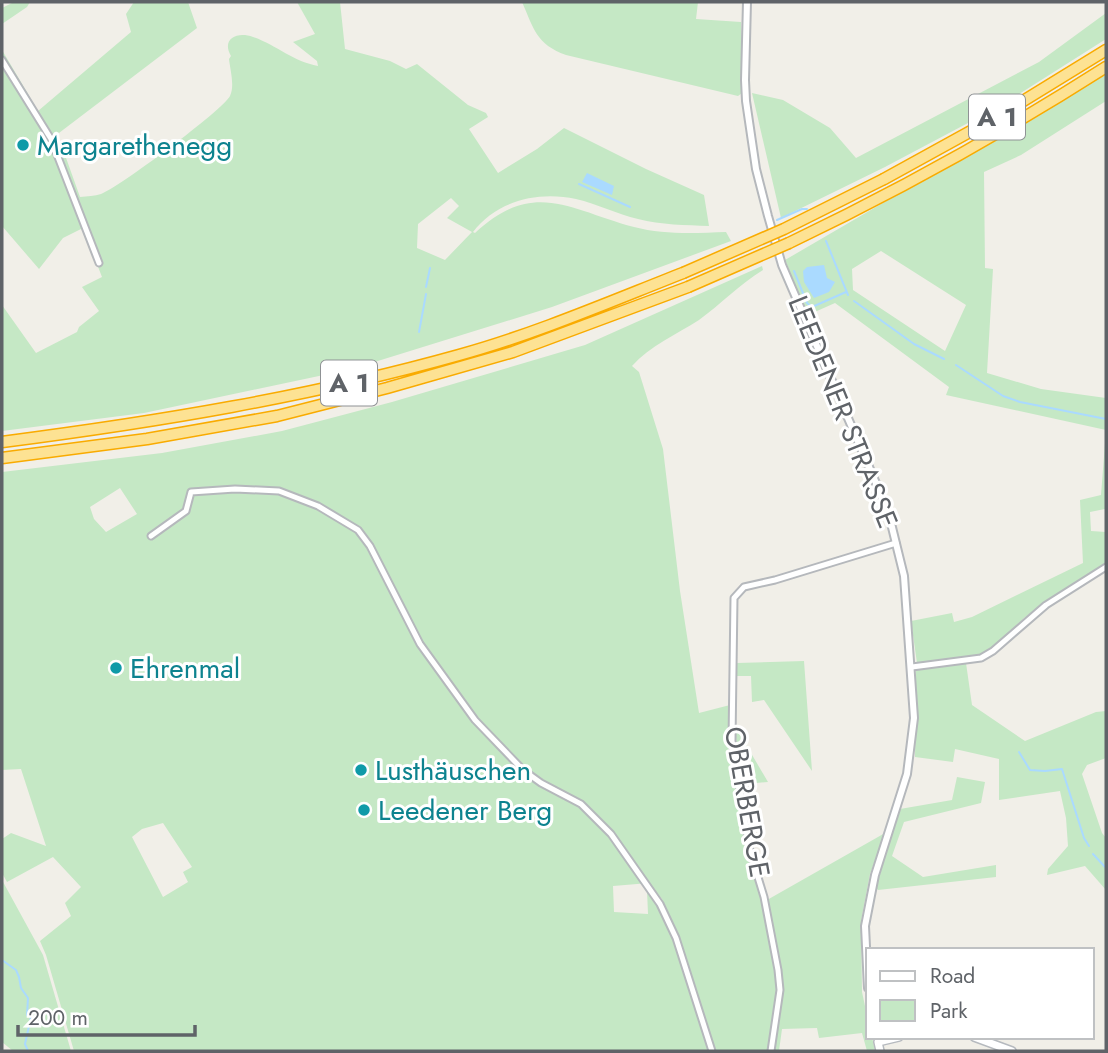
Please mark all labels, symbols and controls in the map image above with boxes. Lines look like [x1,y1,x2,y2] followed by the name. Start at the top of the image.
[969,94,1025,140] road number: A 1
[37,125,232,166] place label: Margarethenegg
[15,137,31,153] marker: Margarethenegg
[778,290,908,534] street label: LEEDENER STRASSE
[321,360,377,406] road number: A 1
[130,648,240,689] place label: Ehrenmal
[108,660,124,676] marker: Ehrenmal
[714,723,780,881] street label: OBERBERGE
[375,750,531,791] place label: Lusthäuschen
[353,762,369,778] marker: Lusthäuschen
[378,790,552,831] place label: Leedener Berg
[356,802,372,818] marker: Leedener Berg
[866,948,1094,1039] legend
[930,961,975,991] text: Road
[18,993,194,1038] scale bar
[930,996,968,1026] text: Park
[28,1003,88,1033] text: 200 m

